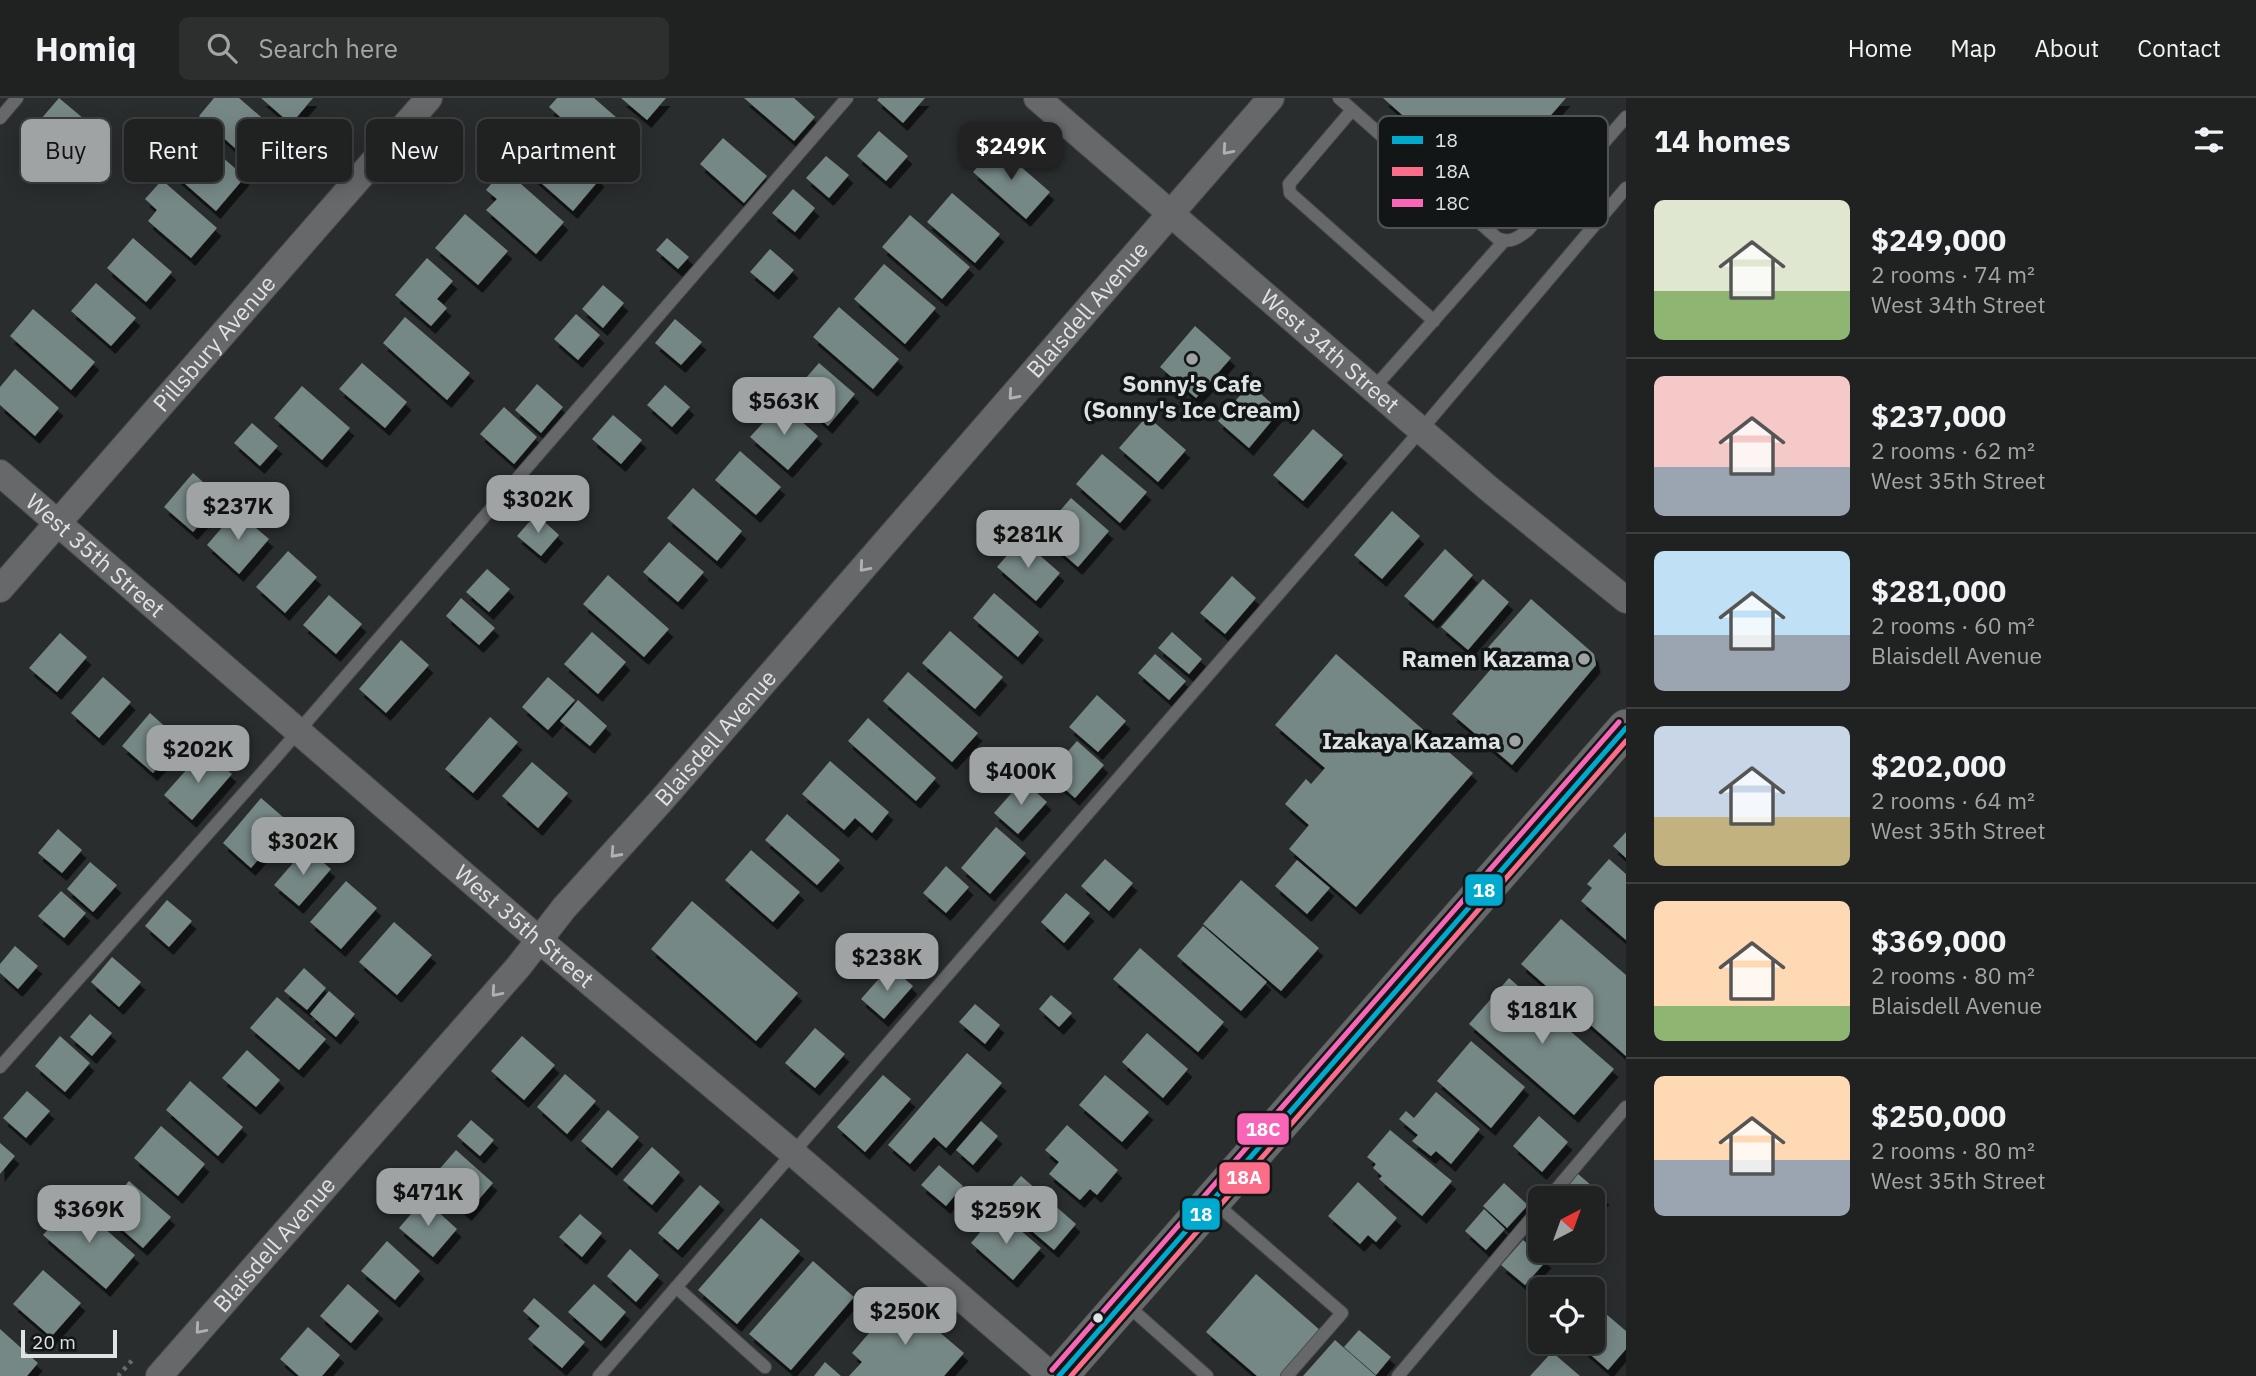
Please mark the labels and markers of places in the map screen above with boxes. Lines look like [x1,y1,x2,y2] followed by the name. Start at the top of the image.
[962,122,1060,182] pin: $249K
[1184,351,1200,367] marker: Sonny's Cafe (Sonny's Ice Cream)
[1084,368,1300,424] place label: Sonny's Cafe (Sonny's Ice Cream)
[735,378,833,437] pin: $563K
[489,476,587,535] pin: $302K
[189,482,287,542] pin: $237K
[979,510,1077,570] pin: $281K
[1402,643,1570,673] place label: Ramen Kazama
[1576,651,1592,667] marker: Ramen Kazama
[1322,725,1501,755] place label: Izakaya Kazama
[149,726,247,785] pin: $202K
[1507,733,1523,749] marker: Izakaya Kazama
[972,748,1070,807] pin: $400K
[254,818,352,877] pin: $302K
[838,934,936,993] pin: $238K
[1493,986,1591,1046] pin: $181K
[379,1168,477,1228] pin: $471K
[40,1186,138,1245] pin: $369K
[957,1186,1055,1246] pin: $259K
[856,1288,954,1347] pin: $250K
[1091,1311,1105,1325] unlabelled marker

